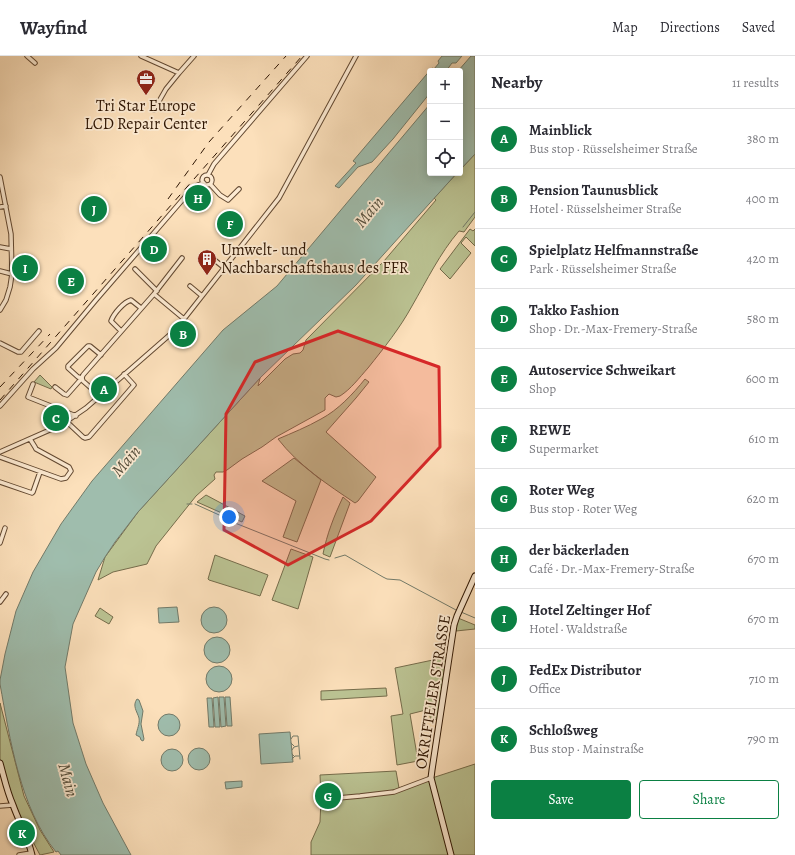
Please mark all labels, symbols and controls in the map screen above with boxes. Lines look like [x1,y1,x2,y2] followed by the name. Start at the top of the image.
[20,15,87,41] text: Wayfind
[612,18,638,37] text: Map
[660,18,720,37] text: Directions
[742,18,775,37] text: Saved
[135,68,157,96] office icon: Tri Star Europe LCD Repair Center
[427,68,463,176] map controls
[427,68,463,104] button: +
[491,71,542,94] text: Nearby
[732,74,779,91] text: 11 results
[85,95,207,135] place label: Tri Star Europe LCD Repair Center
[427,104,463,140] button: −
[529,120,592,140] text: Mainblick
[500,130,508,147] text: A
[747,130,779,147] text: 380 m
[427,140,463,176] button: locate
[529,140,698,157] text: Bus stop · Rüsselsheimer Straße
[529,180,658,200] text: Pension Taunusblick
[185,183,211,213] pin: H
[500,190,508,207] text: B
[746,190,779,207] text: 400 m
[349,191,389,233] water label: Main
[81,194,107,224] pin: J
[529,200,682,217] text: Hotel · Rüsselsheimer Straße
[217,209,243,239] pin: F
[141,234,167,264] pin: D
[221,239,409,279] place label: Umwelt- und Nachbarschaftshaus des FFR
[529,240,698,260] text: Spielplatz Helfmannstraße
[196,248,218,276] building icon: Umwelt- und Nachbarschaftshaus des FFR
[500,250,508,267] text: C
[747,250,779,267] text: 420 m
[12,253,38,283] pin: I
[529,260,677,277] text: Park · Rüsselsheimer Straße
[58,266,84,296] pin: E
[529,300,619,320] text: Takko Fashion
[499,310,509,327] text: D
[747,310,779,327] text: 580 m
[170,319,196,349] pin: B
[529,320,697,337] text: Shop · Dr.-Max-Fremery-Straße
[529,360,676,380] text: Autoservice Schweikart
[500,370,508,387] text: E
[746,370,779,387] text: 600 m
[91,374,117,404] pin: A
[529,380,556,397] text: Shop
[43,403,69,433] pin: C
[529,420,571,440] text: REWE
[501,430,507,447] text: F
[748,430,779,447] text: 610 m
[529,440,599,457] text: Supermarket
[106,441,146,481] water label: Main
[529,480,594,500] text: Roter Weg
[500,490,508,507] text: G
[746,490,779,507] text: 620 m
[529,500,637,517] text: Bus stop · Roter Weg
[219,507,239,527] your location
[529,540,629,560] text: der bäckerladen
[499,550,509,567] text: H
[747,550,779,567] text: 670 m
[529,560,695,577] text: Café · Dr.-Max-Fremery-Straße
[529,600,650,620] text: Hotel Zeltinger Hof
[502,610,506,627] text: I
[747,610,779,627] text: 670 m
[410,613,456,771] street label: OKRIFTELER STRASSE
[529,620,627,637] text: Hotel · Waldstraße
[529,660,641,680] text: FedEx Distributor
[502,670,506,687] text: J
[749,670,779,687] text: 710 m
[529,680,561,697] text: Office
[529,720,598,740] text: Schloßweg
[500,730,508,747] text: K
[747,730,779,747] text: 790 m
[529,740,644,757] text: Bus stop · Mainstraße
[52,760,84,800] water label: Main
[491,780,631,819] button: Save
[639,780,779,819] button: Share
[315,781,341,811] pin: G
[9,818,35,848] pin: K

